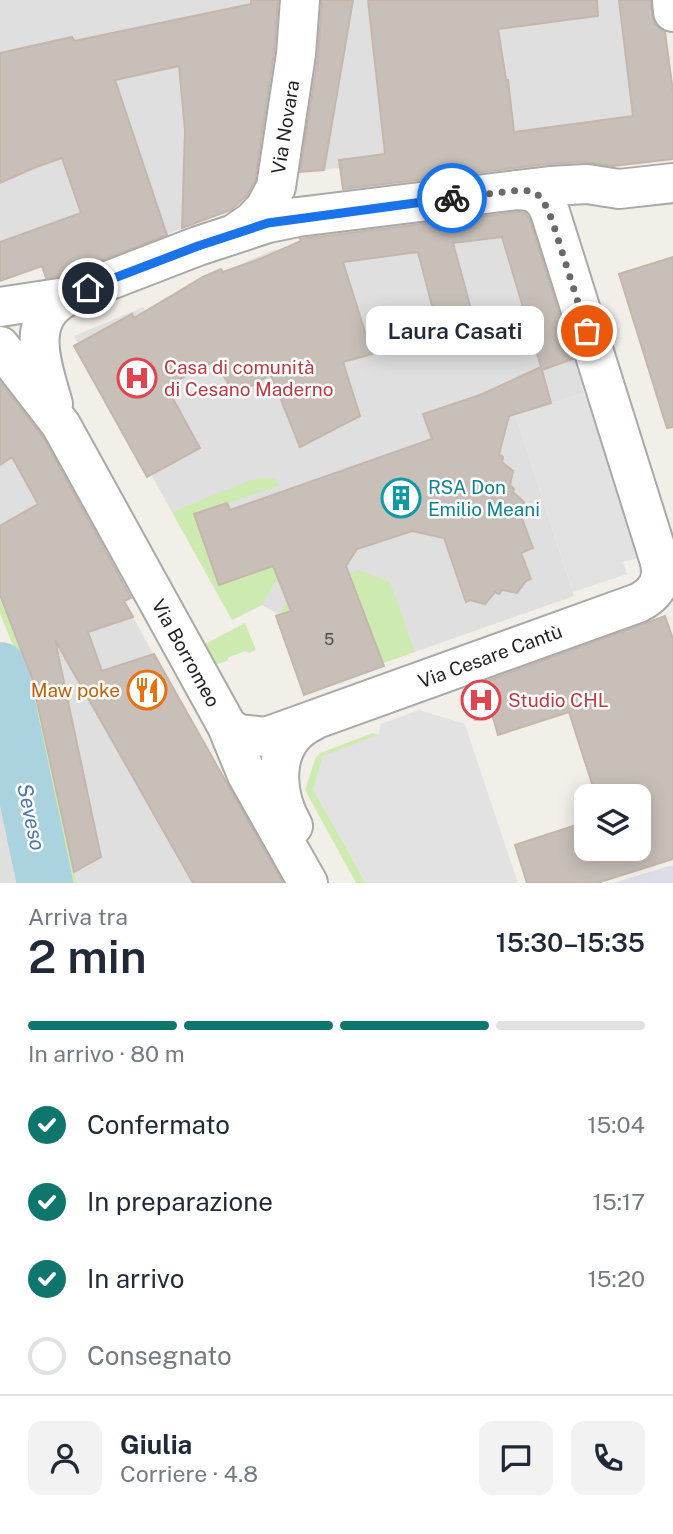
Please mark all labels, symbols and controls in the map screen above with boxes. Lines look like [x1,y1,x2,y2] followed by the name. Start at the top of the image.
[267,78,303,176] street label: Via Novara
[417,163,487,233] courier
[433,179,471,217] icon: bike
[58,258,118,318] pin
[69,269,107,307] icon: home
[557,301,617,361] pin
[366,306,545,356] callout: Laura Casati
[568,312,606,350] icon: bag
[387,317,523,344] text: Laura Casati
[164,356,333,400] place label: Casa di comunità di Cesano Maderno
[116,357,158,399] hospital icon: Casa di comunità di Cesano Maderno
[428,476,540,520] place label: RSA Don Emilio Meani
[380,477,422,519] building icon: RSA Don Emilio Meani
[147,595,225,711] street label: Via Borromeo
[415,620,565,692] street label: Via Cesare Cantù
[324,630,334,649] house number: 5
[126,669,168,711] restaurant icon: Maw poke
[31,679,120,701] place label: Maw poke
[460,679,502,721] hospital icon: Studio CHL
[508,689,609,711] place label: Studio CHL
[12,781,51,853] water label: Seveso
[574,784,651,861] map controls
[574,784,651,861] button: layers
[28,903,128,930] text: Arriva tra
[496,927,645,958] text: 15:30–15:35
[28,929,147,983] text: 2 min
[28,1040,185,1067] text: In arrivo · 80 m
[28,1106,66,1144] icon: check
[87,1109,230,1140] text: Confermato
[587,1111,645,1138] text: 15:04
[28,1183,66,1221] icon: check
[87,1186,273,1217] text: In preparazione
[593,1188,645,1215] text: 15:17
[28,1260,66,1298] icon: check
[87,1263,184,1294] text: In arrivo
[587,1265,645,1292] text: 15:20
[87,1340,232,1371] text: Consegnato
[28,1421,102,1495] button: person
[479,1421,553,1495] button: chat
[571,1421,645,1495] button: phone
[120,1429,192,1460] text: Giulia
[120,1460,258,1487] text: Corriere · 4.8

